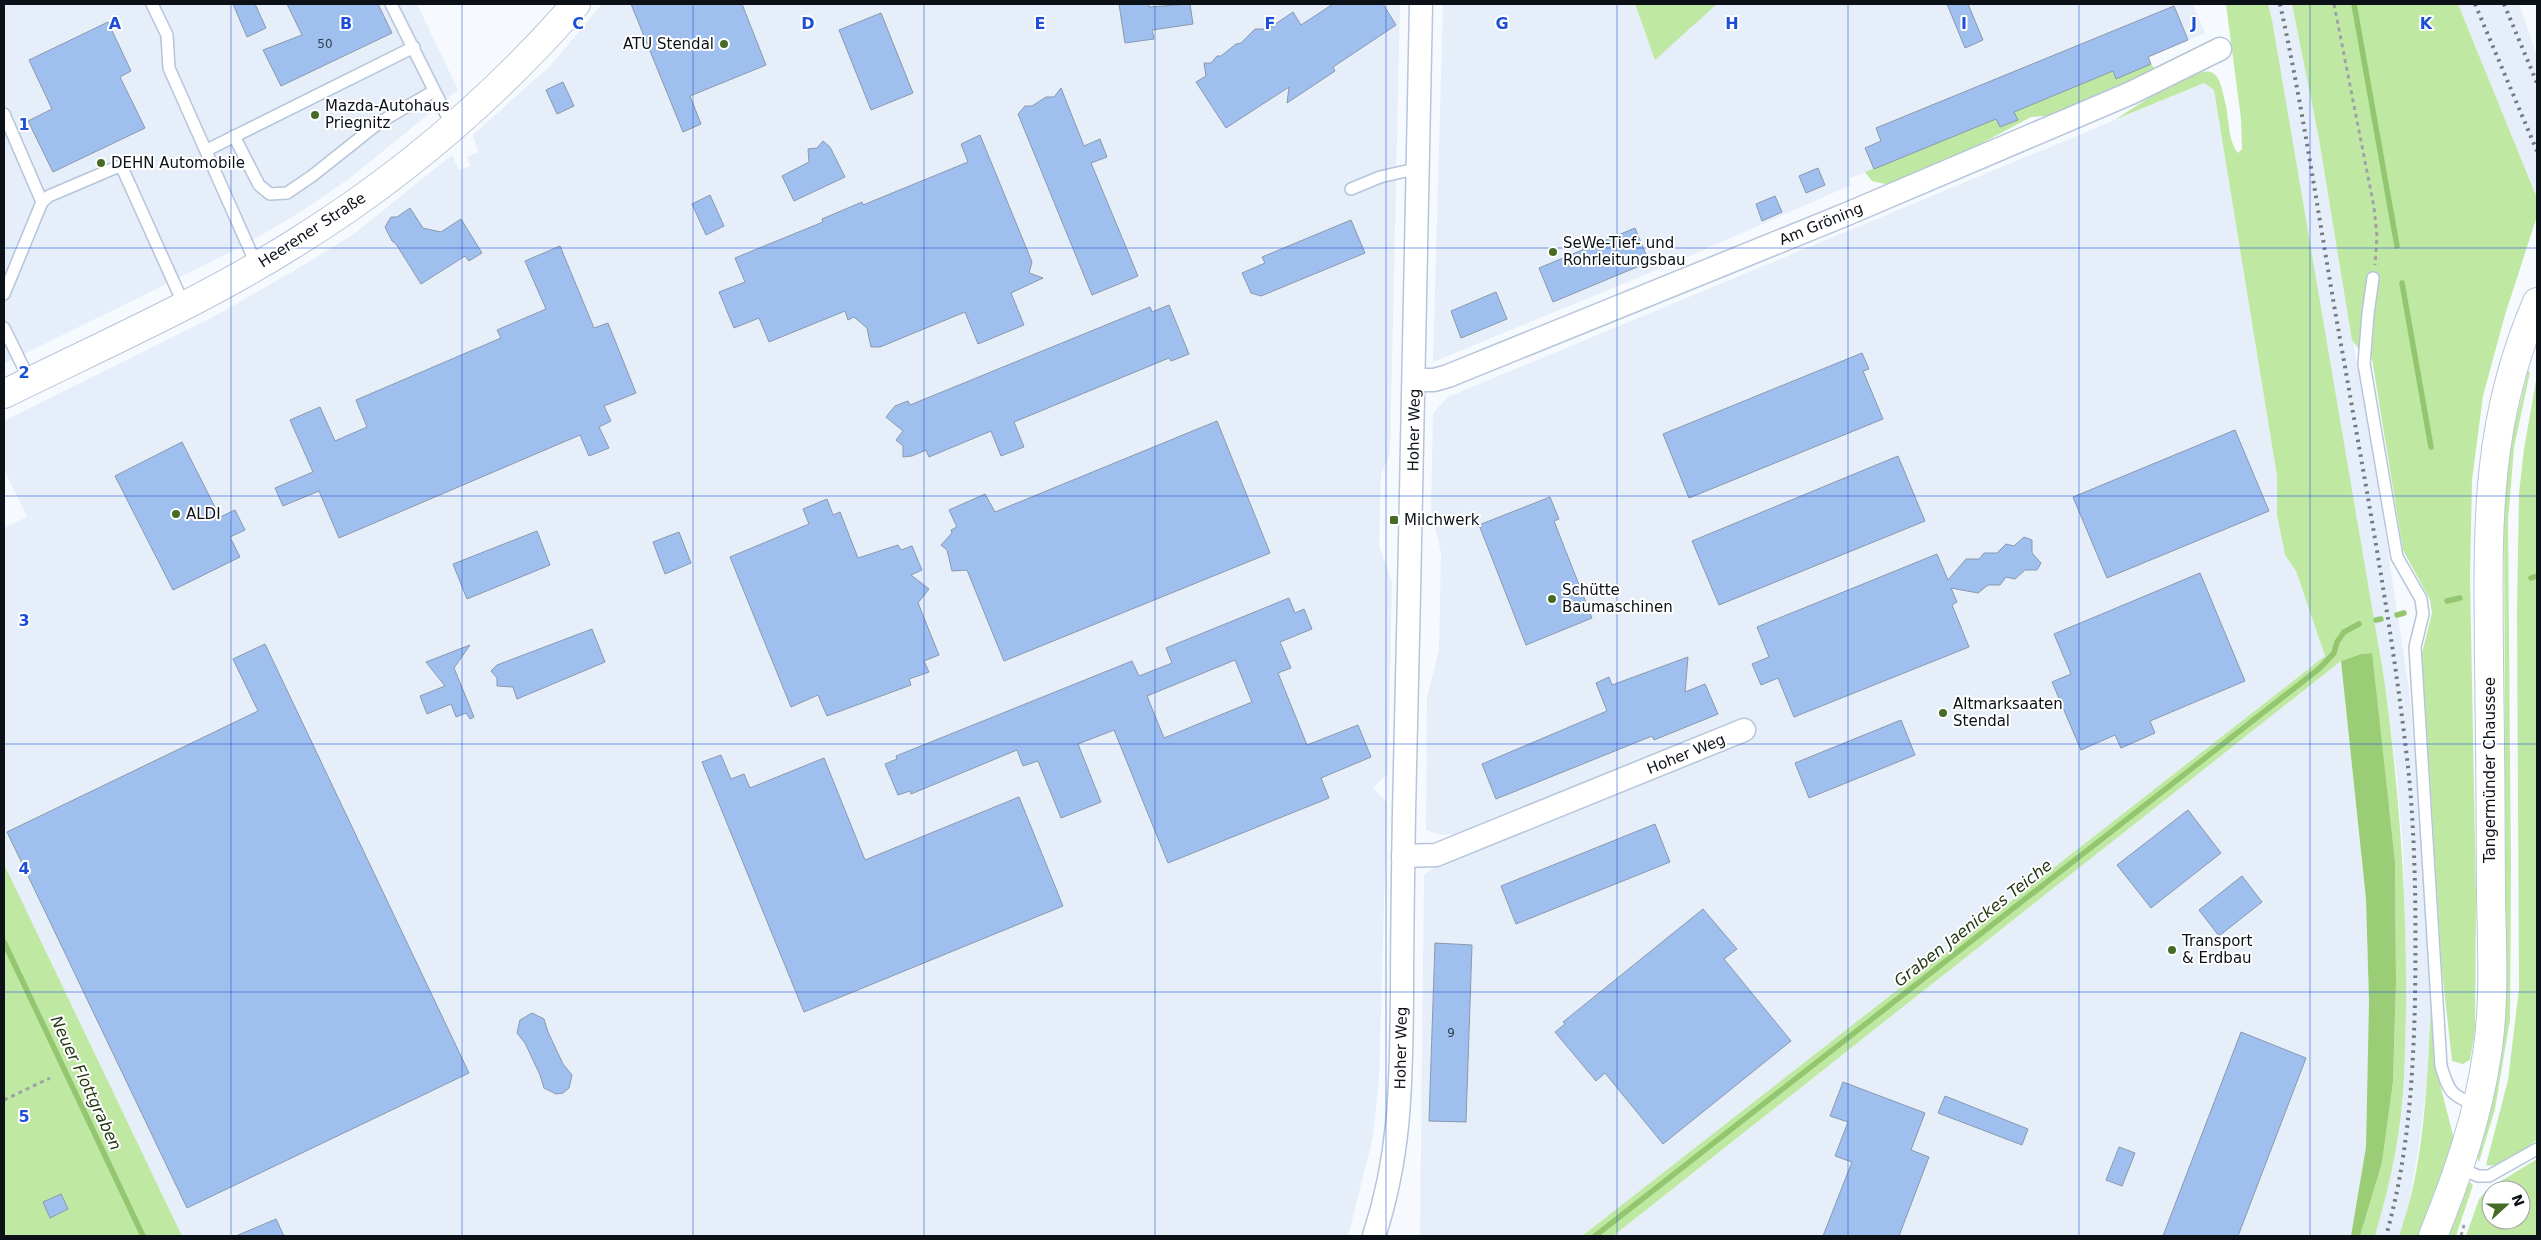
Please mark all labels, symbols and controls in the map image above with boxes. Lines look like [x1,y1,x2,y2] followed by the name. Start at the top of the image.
[109,14,122,33] text: A
[340,14,352,33] text: B
[572,14,584,33] text: C
[801,14,815,33] text: D
[1035,14,1045,33] text: E
[1265,14,1275,33] text: F
[1495,14,1509,33] text: G
[1725,14,1739,33] text: H
[1961,14,1967,33] text: I
[2190,14,2197,33] text: J
[2420,14,2433,33] text: K
[623,35,714,53] place label: ATU Stendal
[317,37,333,51] house number: 50
[718,38,730,50] marker: ATU Stendal
[325,97,450,132] place label: Mazda-Autohaus Priegnitz
[309,109,321,121] marker: Mazda-Autohaus Priegnitz
[18,115,30,134] text: 1
[111,154,245,172] place label: DEHN Automobile
[95,157,107,169] marker: DEHN Automobile
[255,189,369,271] street label: Heerener Straße
[1776,199,1866,249] street label: Am Gröning
[1563,234,1686,269] place label: SeWe-Tief- und Rohrleitungsbau
[1547,246,1559,258] marker: SeWe-Tief- und Rohrleitungsbau
[18,363,30,382] text: 2
[1404,388,1424,472] street label: Hoher Weg
[186,505,221,523] place label: ALDI
[170,508,182,520] marker: ALDI
[1404,511,1480,529] place label: Milchwerk
[1388,514,1400,526] marker: Milchwerk
[1562,581,1673,616] place label: Schütte Baumaschinen
[1546,593,1558,605] marker: Schütte Baumaschinen
[18,611,30,630] text: 3
[2481,677,2499,864] street label: Tangermünder Chaussee
[1953,695,2063,730] place label: Altmarksaaten Stendal
[1937,707,1949,719] marker: Altmarksaaten Stendal
[1644,730,1728,778] street label: Hoher Weg
[1890,855,2056,991] water label: Graben Jaenickes Teiche
[18,859,30,878] text: 4
[2181,932,2253,967] place label: Transport & Erdbau
[2166,944,2178,956] marker: Transport & Erdbau
[1391,1006,1411,1090] street label: Hoher Weg
[47,1013,125,1153] water label: Neuer Flottgraben
[1447,1026,1455,1040] house number: 9
[18,1107,30,1126] text: 5
[2481,1180,2531,1230] north arrow
[2509,1192,2528,1209] text: N

